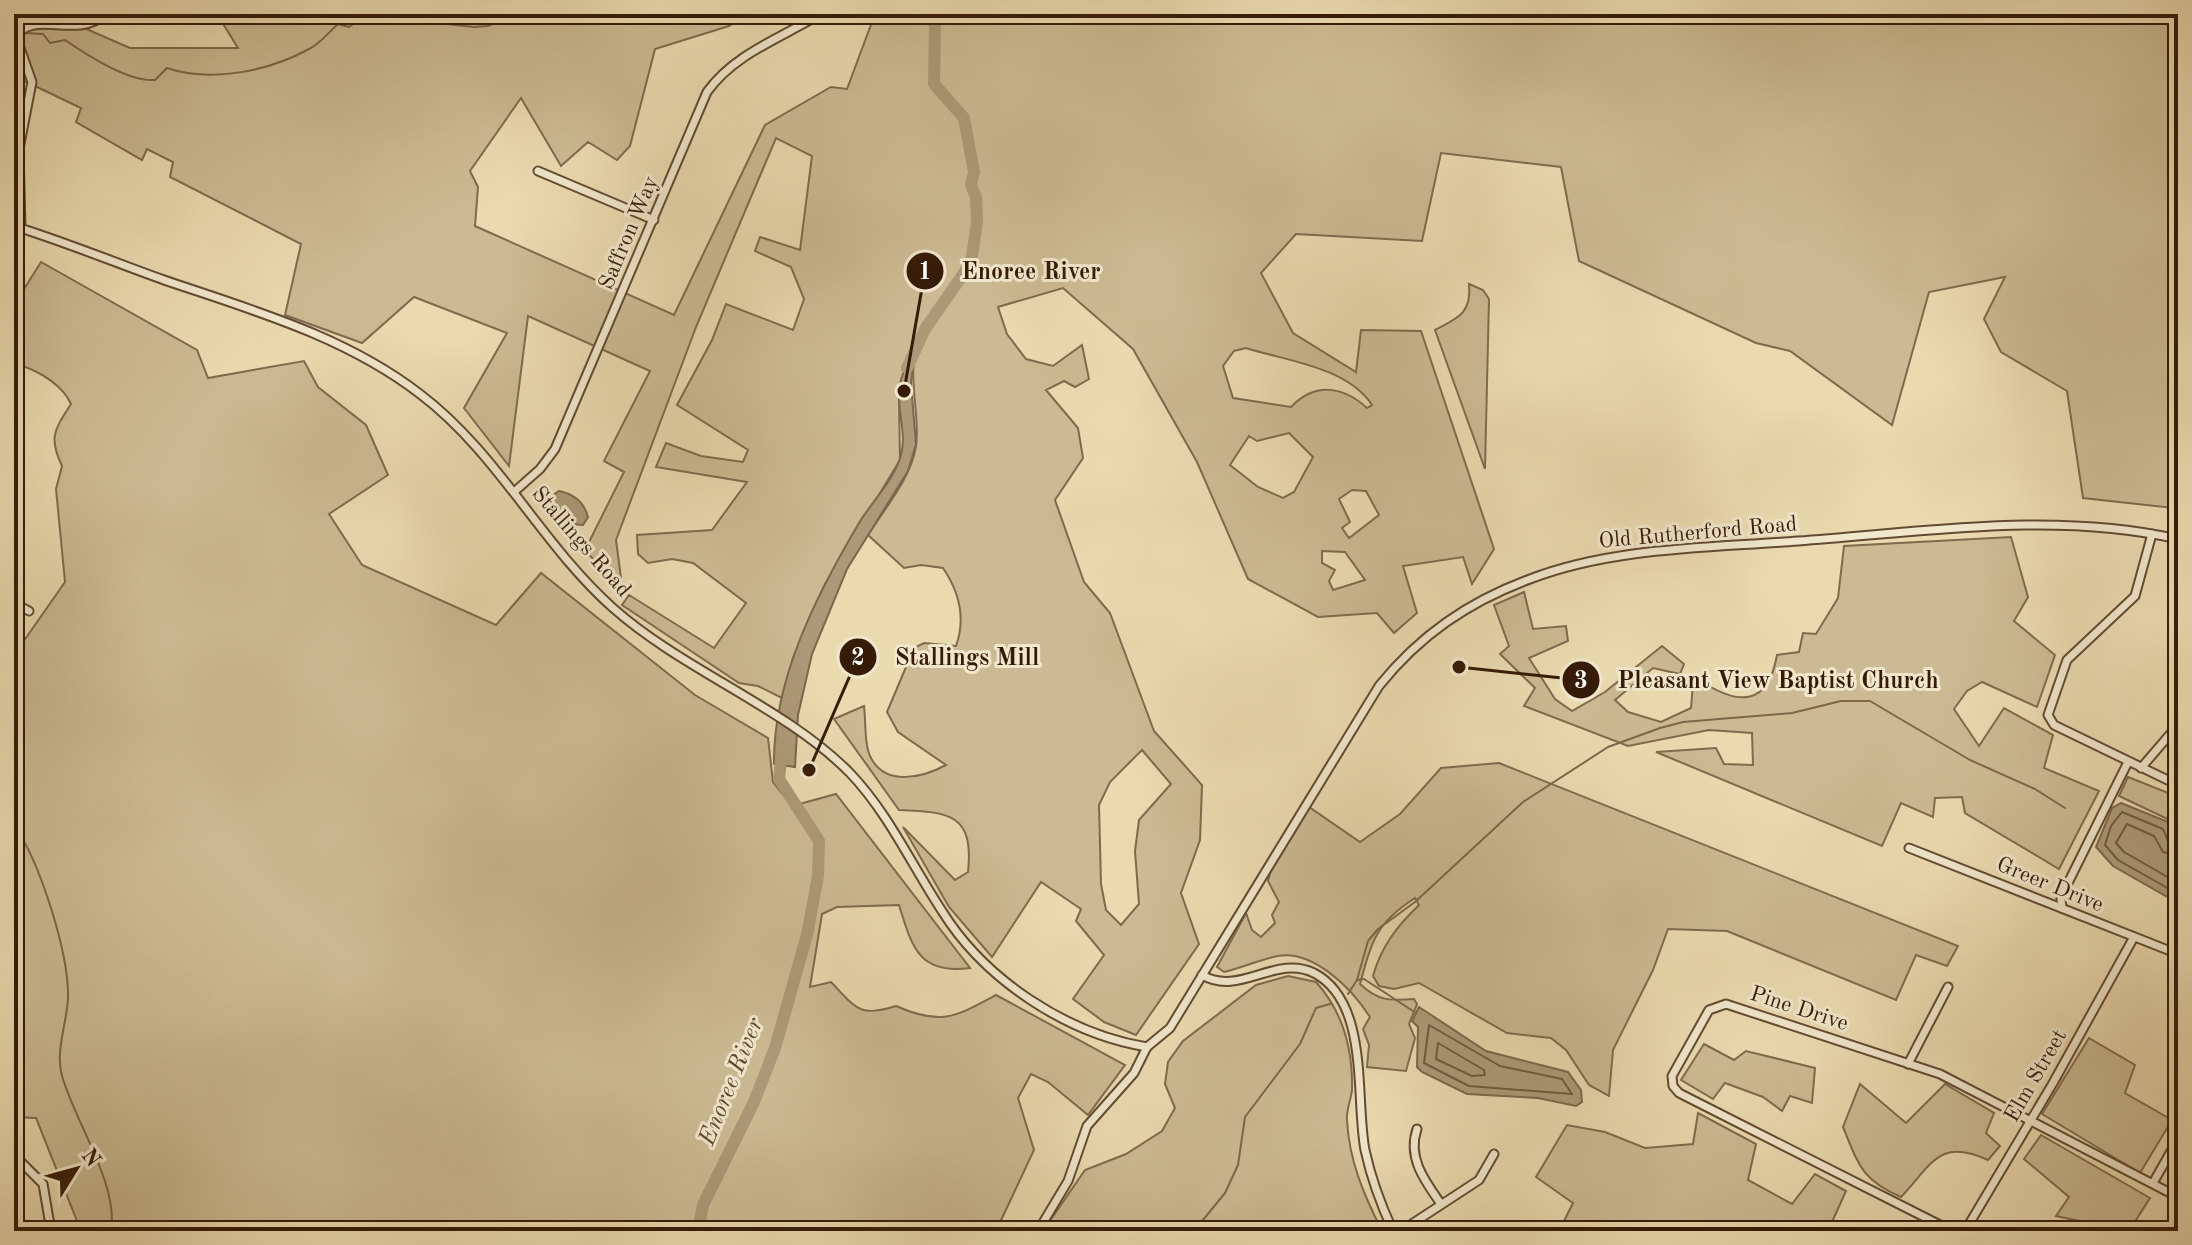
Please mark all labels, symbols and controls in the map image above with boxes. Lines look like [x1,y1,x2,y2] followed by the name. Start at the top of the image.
[595,173,663,293] street label: Saffron Way
[905,247,1116,295] callout: Enoree River
[918,261,932,285] text: 1
[961,261,1101,285] text: Enoree River
[527,483,635,601] street label: Stallings Road
[1598,513,1798,553] street label: Old Rutherford Road
[838,633,1055,681] callout: Stallings Mill
[851,647,865,671] text: 2
[895,647,1039,671] text: Stallings Mill
[1561,656,1955,704] callout: Pleasant View Baptist Church
[1574,670,1588,694] text: 3
[1617,670,1939,694] text: Pleasant View Baptist Church
[1993,854,2107,916] street label: Greer Drive
[1747,983,1851,1035] street label: Pine Drive
[695,1014,769,1150] water label: Enoree River
[2001,1026,2071,1126] street label: Elm Street
[36,1129,116,1209] north arrow
[77,1145,104,1172] text: N

